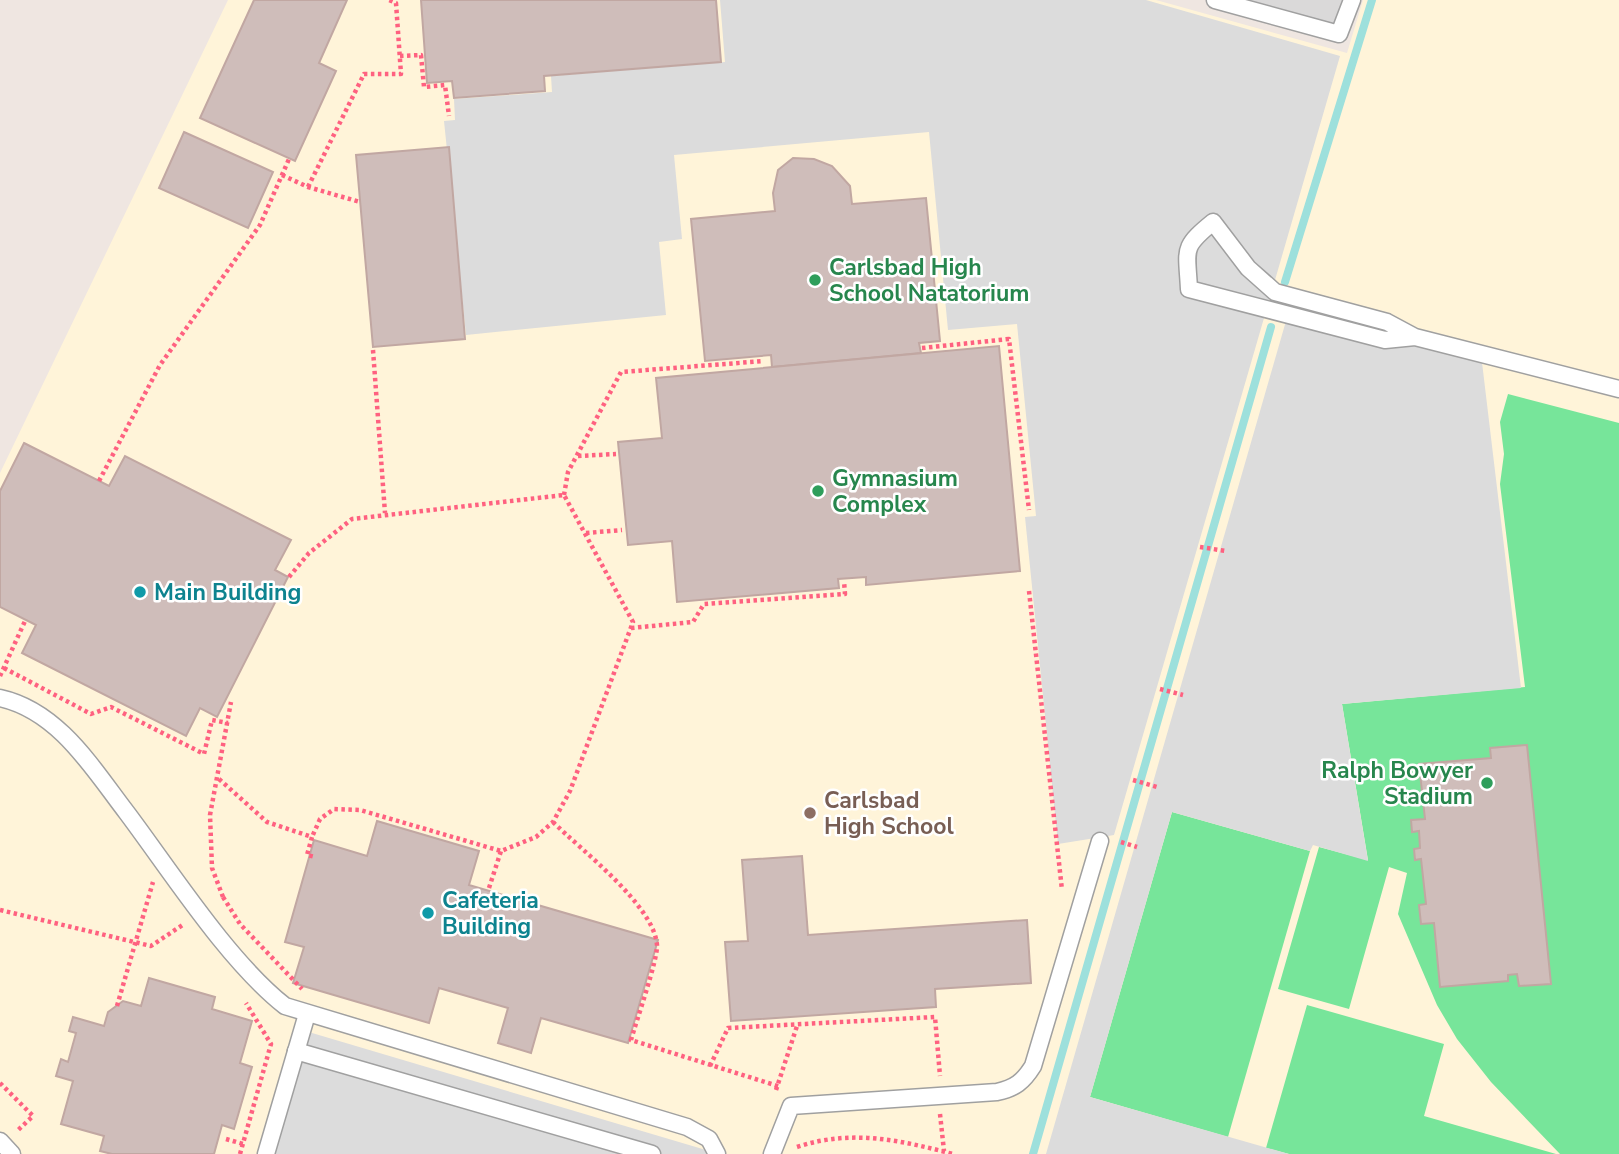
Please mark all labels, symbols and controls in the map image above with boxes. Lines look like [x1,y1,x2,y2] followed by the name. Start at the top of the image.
[829,252,1029,309] place label: Carlsbad High School Natatorium
[807,272,823,288] marker: Carlsbad High School Natatorium
[832,463,958,520] place label: Gymnasium Complex
[810,483,826,499] marker: Gymnasium Complex
[154,577,301,608] place label: Main Building
[132,584,148,600] marker: Main Building
[1321,755,1473,812] place label: Ralph Bowyer Stadium
[1479,775,1495,791] marker: Ralph Bowyer Stadium
[824,785,955,842] place label: Carlsbad High School
[802,805,818,821] marker: Carlsbad High School
[442,885,539,942] place label: Cafeteria Building
[420,905,436,921] marker: Cafeteria Building

